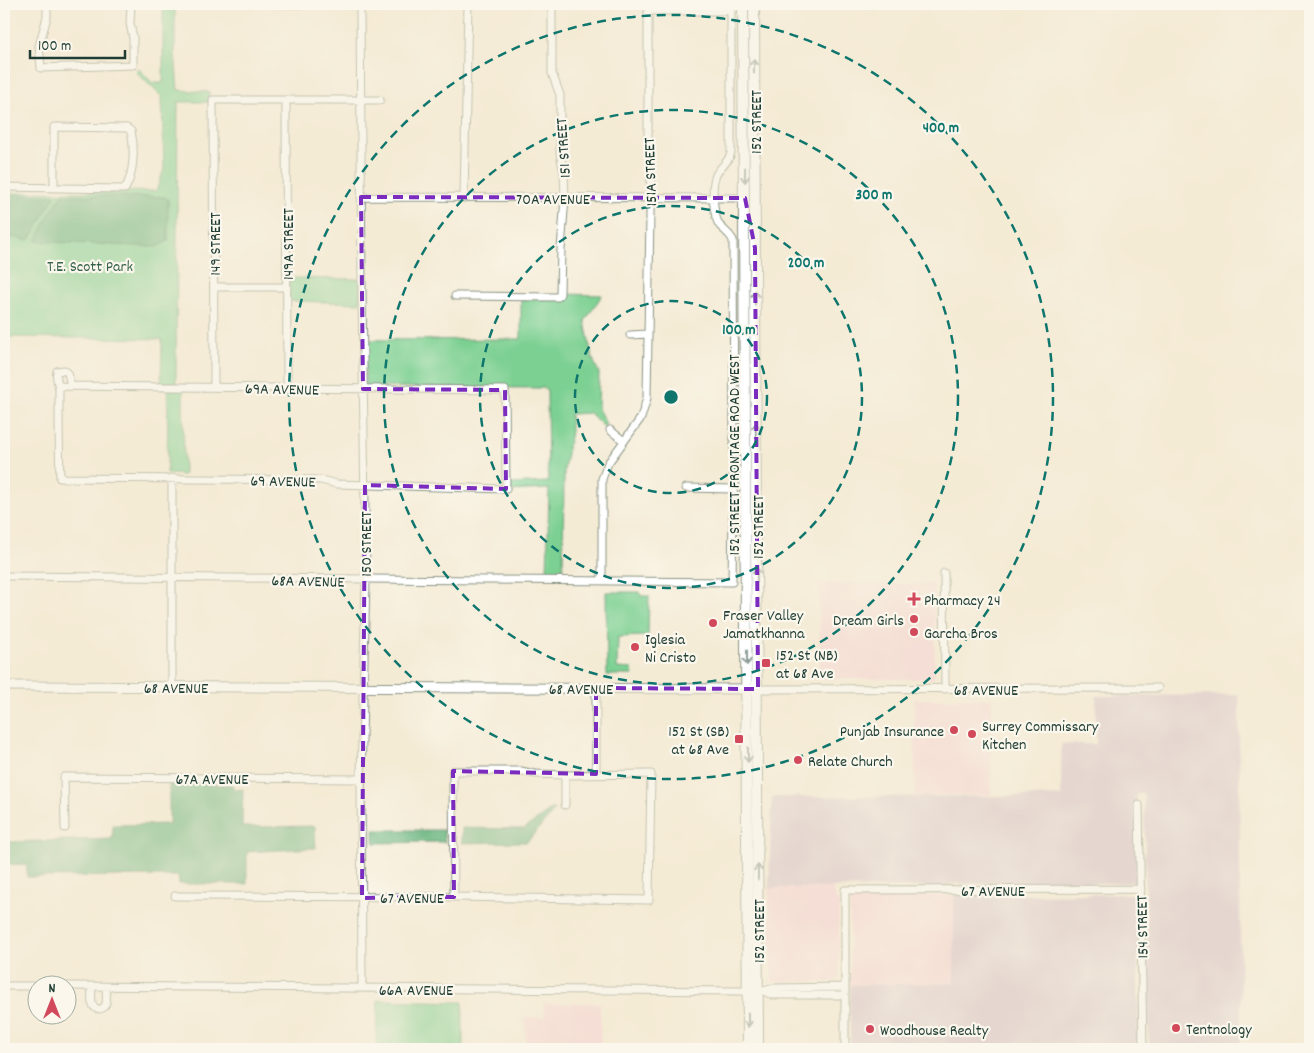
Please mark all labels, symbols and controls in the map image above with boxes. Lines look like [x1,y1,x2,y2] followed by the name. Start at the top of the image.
[30,28,125,60] scale bar
[38,36,71,58] text: 100 m
[749,58,759,74] one-way arrow
[746,90,769,154] street label: 152 STREET
[551,116,578,179] street label: 151 STREET
[923,118,959,140] text: 400 m
[639,136,664,207] street label: 151A STREET
[740,166,750,183] one-way arrow
[856,185,892,207] text: 300 m
[516,189,591,212] street label: 70A AVENUE
[278,207,301,280] street label: 149A STREET
[205,212,228,276] street label: 149 STREET
[788,253,824,275] text: 200 m
[47,256,133,279] park label: T.E. Scott Park
[750,290,760,306] one-way arrow
[722,320,756,342] text: 100 m
[724,354,747,556] street label: 152 STREET FRONTAGE ROAD WEST
[245,378,320,403] street label: 69A AVENUE
[662,388,680,406] centre of rings
[751,422,761,438] one-way arrow
[250,470,317,495] street label: 69 AVENUE
[748,495,771,559] street label: 152 STREET
[356,511,379,577] street label: 150 STREET
[752,568,762,584] one-way arrow
[271,570,346,595] street label: 68A AVENUE
[924,590,1001,613] place label: Pharmacy 24
[908,593,920,605] marker: Pharmacy 24
[723,605,805,646] place label: Fraser Valley Jamatkhanna
[833,610,904,633] place label: Dream Girls
[908,613,920,625] marker: Dream Girls
[707,617,719,629] marker: Fraser Valley Jamatkhanna
[924,623,998,646] place label: Garcha Bros
[908,626,920,638] marker: Garcha Bros
[645,629,696,670] place label: Iglesia Ni Cristo
[629,641,641,653] marker: Iglesia Ni Cristo
[776,645,838,686] place label: 152 St (NB) at 68 Ave
[742,650,752,666] one-way arrow
[760,657,772,669] marker: 152 St (NB) at 68 Ave
[144,678,209,701] street label: 68 AVENUE
[549,679,614,702] street label: 68 AVENUE
[954,680,1019,703] street label: 68 AVENUE
[982,716,1099,757] place label: Surrey Commissary Kitchen
[668,721,729,762] place label: 152 St (SB) at 68 Ave
[840,721,944,744] place label: Punjab Insurance
[948,724,960,736] marker: Punjab Insurance
[966,728,978,740] marker: Surrey Commissary Kitchen
[733,733,745,745] marker: 152 St (SB) at 68 Ave
[743,746,753,763] one-way arrow
[808,751,893,774] place label: Relate Church
[792,754,804,766] marker: Relate Church
[176,769,249,792] street label: 67A AVENUE
[753,864,763,880] one-way arrow
[961,881,1026,904] street label: 67 AVENUE
[380,888,445,911] street label: 67 AVENUE
[1131,894,1156,959] street label: 154 STREET
[749,899,772,963] street label: 152 STREET
[28,976,78,1026] north arrow
[49,979,56,999] text: N
[379,980,454,1003] street label: 66A AVENUE
[743,1012,753,1028] one-way arrow
[1186,1019,1252,1042] place label: Tentnology
[880,1020,989,1043] place label: Woodhouse Realty
[1170,1022,1182,1034] marker: Tentnology
[864,1023,876,1035] marker: Woodhouse Realty

